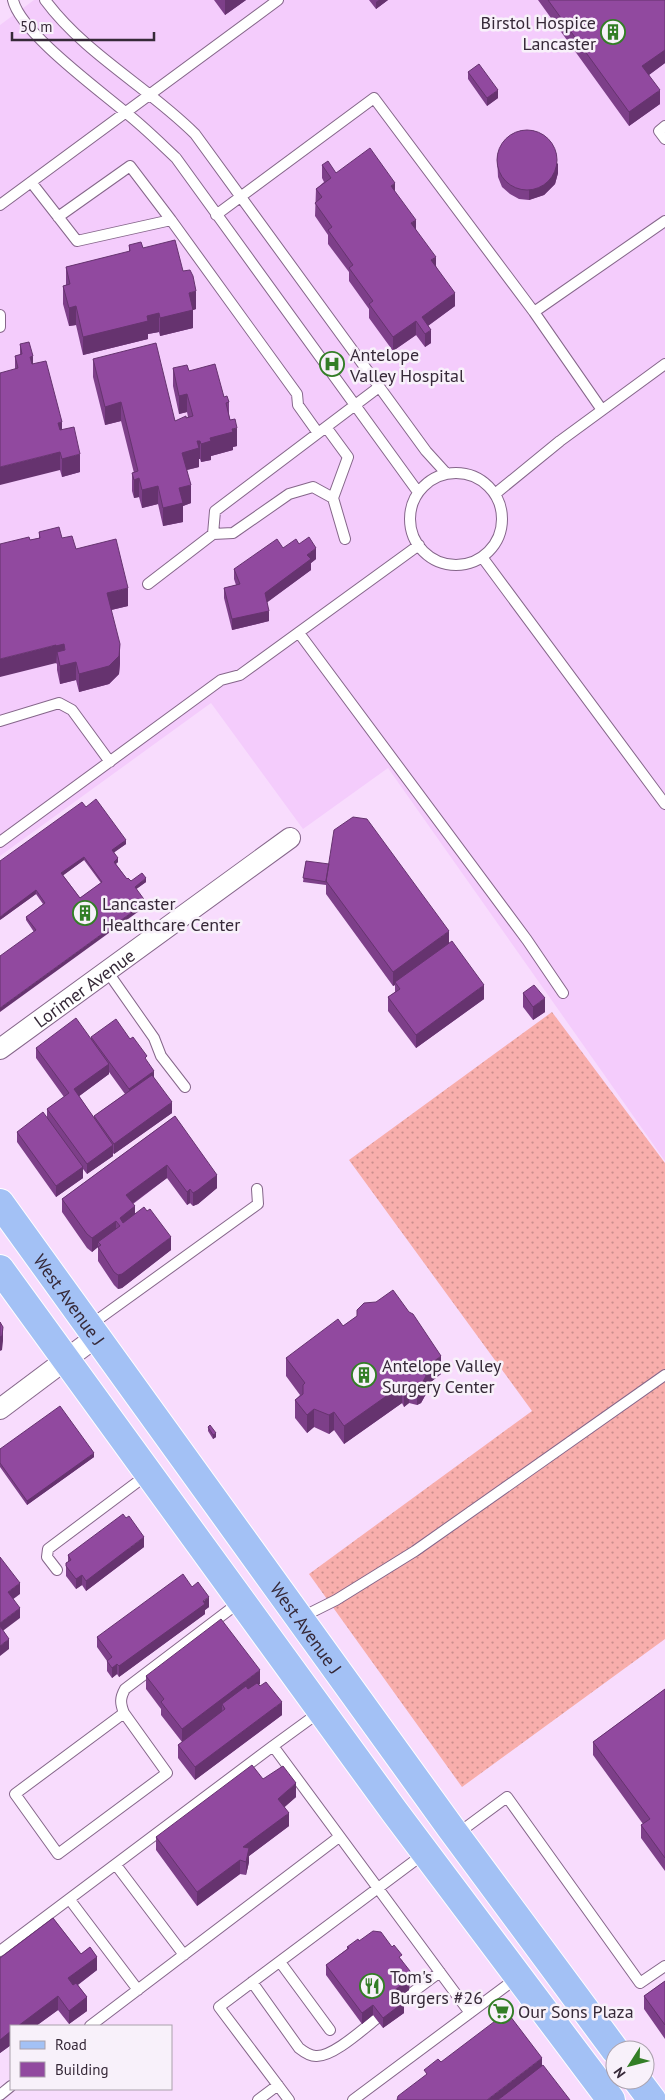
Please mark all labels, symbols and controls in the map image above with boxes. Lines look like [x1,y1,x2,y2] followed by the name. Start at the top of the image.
[12,10,155,42] scale bar
[481,11,596,55] place label: Birstol Hospice Lancaster
[20,17,53,36] text: 50 m
[600,19,626,45] building icon: Birstol Hospice Lancaster
[349,343,465,387] place label: Antelope Valley Hospital
[319,351,345,377] hospital icon: Antelope Valley Hospital
[102,892,240,936] place label: Lancaster Healthcare Center
[72,900,98,926] building icon: Lancaster Healthcare Center
[29,943,139,1032] street label: Lorimer Avenue
[29,1249,110,1350] street label: West Avenue J
[382,1354,502,1398] place label: Antelope Valley Surgery Center
[351,1362,377,1388] building icon: Antelope Valley Surgery Center
[266,1578,347,1678] street label: West Avenue J
[390,1965,483,2009] place label: Tom's Burgers #26
[359,1973,385,1999] restaurant icon: Tom's Burgers #26
[488,1998,514,2024] supermarket icon: Our Sons Plaza
[518,2000,634,2023] place label: Our Sons Plaza
[10,2025,172,2090] legend
[55,2035,87,2054] text: Road
[605,2040,655,2090] north arrow
[55,2060,109,2079] text: Building
[609,2064,629,2082] text: N

